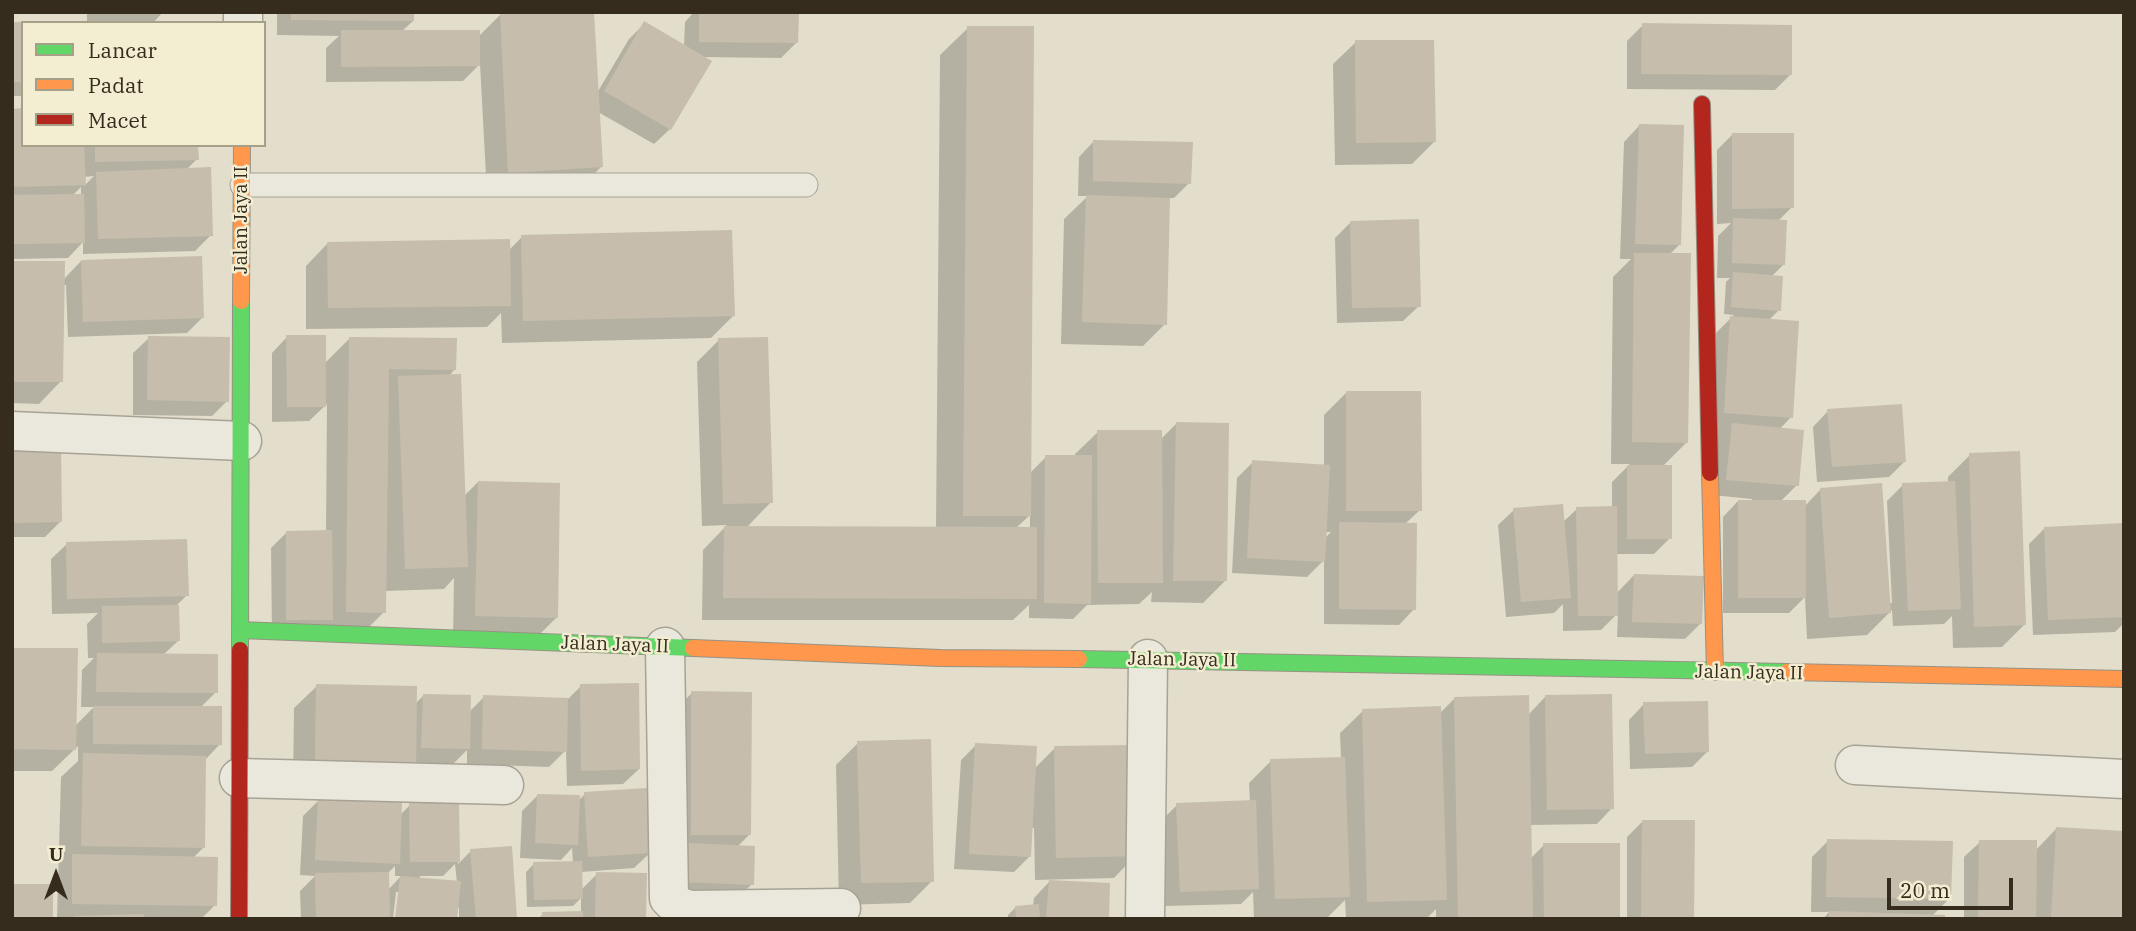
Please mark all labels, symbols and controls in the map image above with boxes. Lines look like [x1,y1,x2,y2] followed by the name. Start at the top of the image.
[21,21,266,147] legend
[88,36,157,64] text: Lancar
[88,71,144,99] text: Padat
[88,106,147,134] text: Macet
[231,166,253,274] street label: Jalan Jaya II
[561,632,669,658] street label: Jalan Jaya II
[1128,648,1236,672] street label: Jalan Jaya II
[1695,661,1803,685] street label: Jalan Jaya II
[21,840,91,910] north arrow
[49,842,63,866] text: U
[1891,864,2017,908] scale bar
[1900,876,1950,904] text: 20 m

